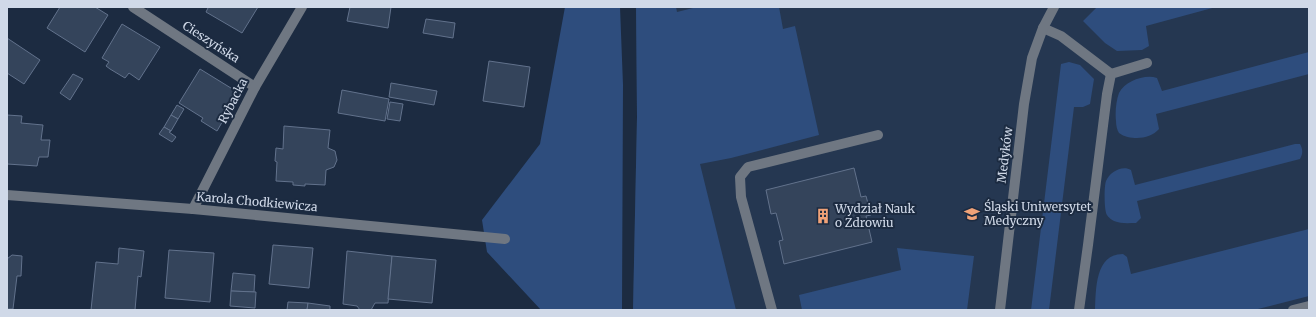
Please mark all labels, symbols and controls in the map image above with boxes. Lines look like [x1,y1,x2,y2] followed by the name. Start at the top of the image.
[180,18,243,66] street label: Cieszyńska
[215,75,251,126] street label: Rybacka
[994,125,1015,184] street label: Medyków
[196,189,319,214] street label: Karola Chodkiewicza
[984,199,1092,228] place label: Śląski Uniwersytet Medyczny
[834,201,916,230] place label: Wydział Nauk o Zdrowiu
[963,205,981,223] school or university icon: Śląski Uniwersytet Medyczny
[814,207,832,225] building icon: Wydział Nauk o Zdrowiu

